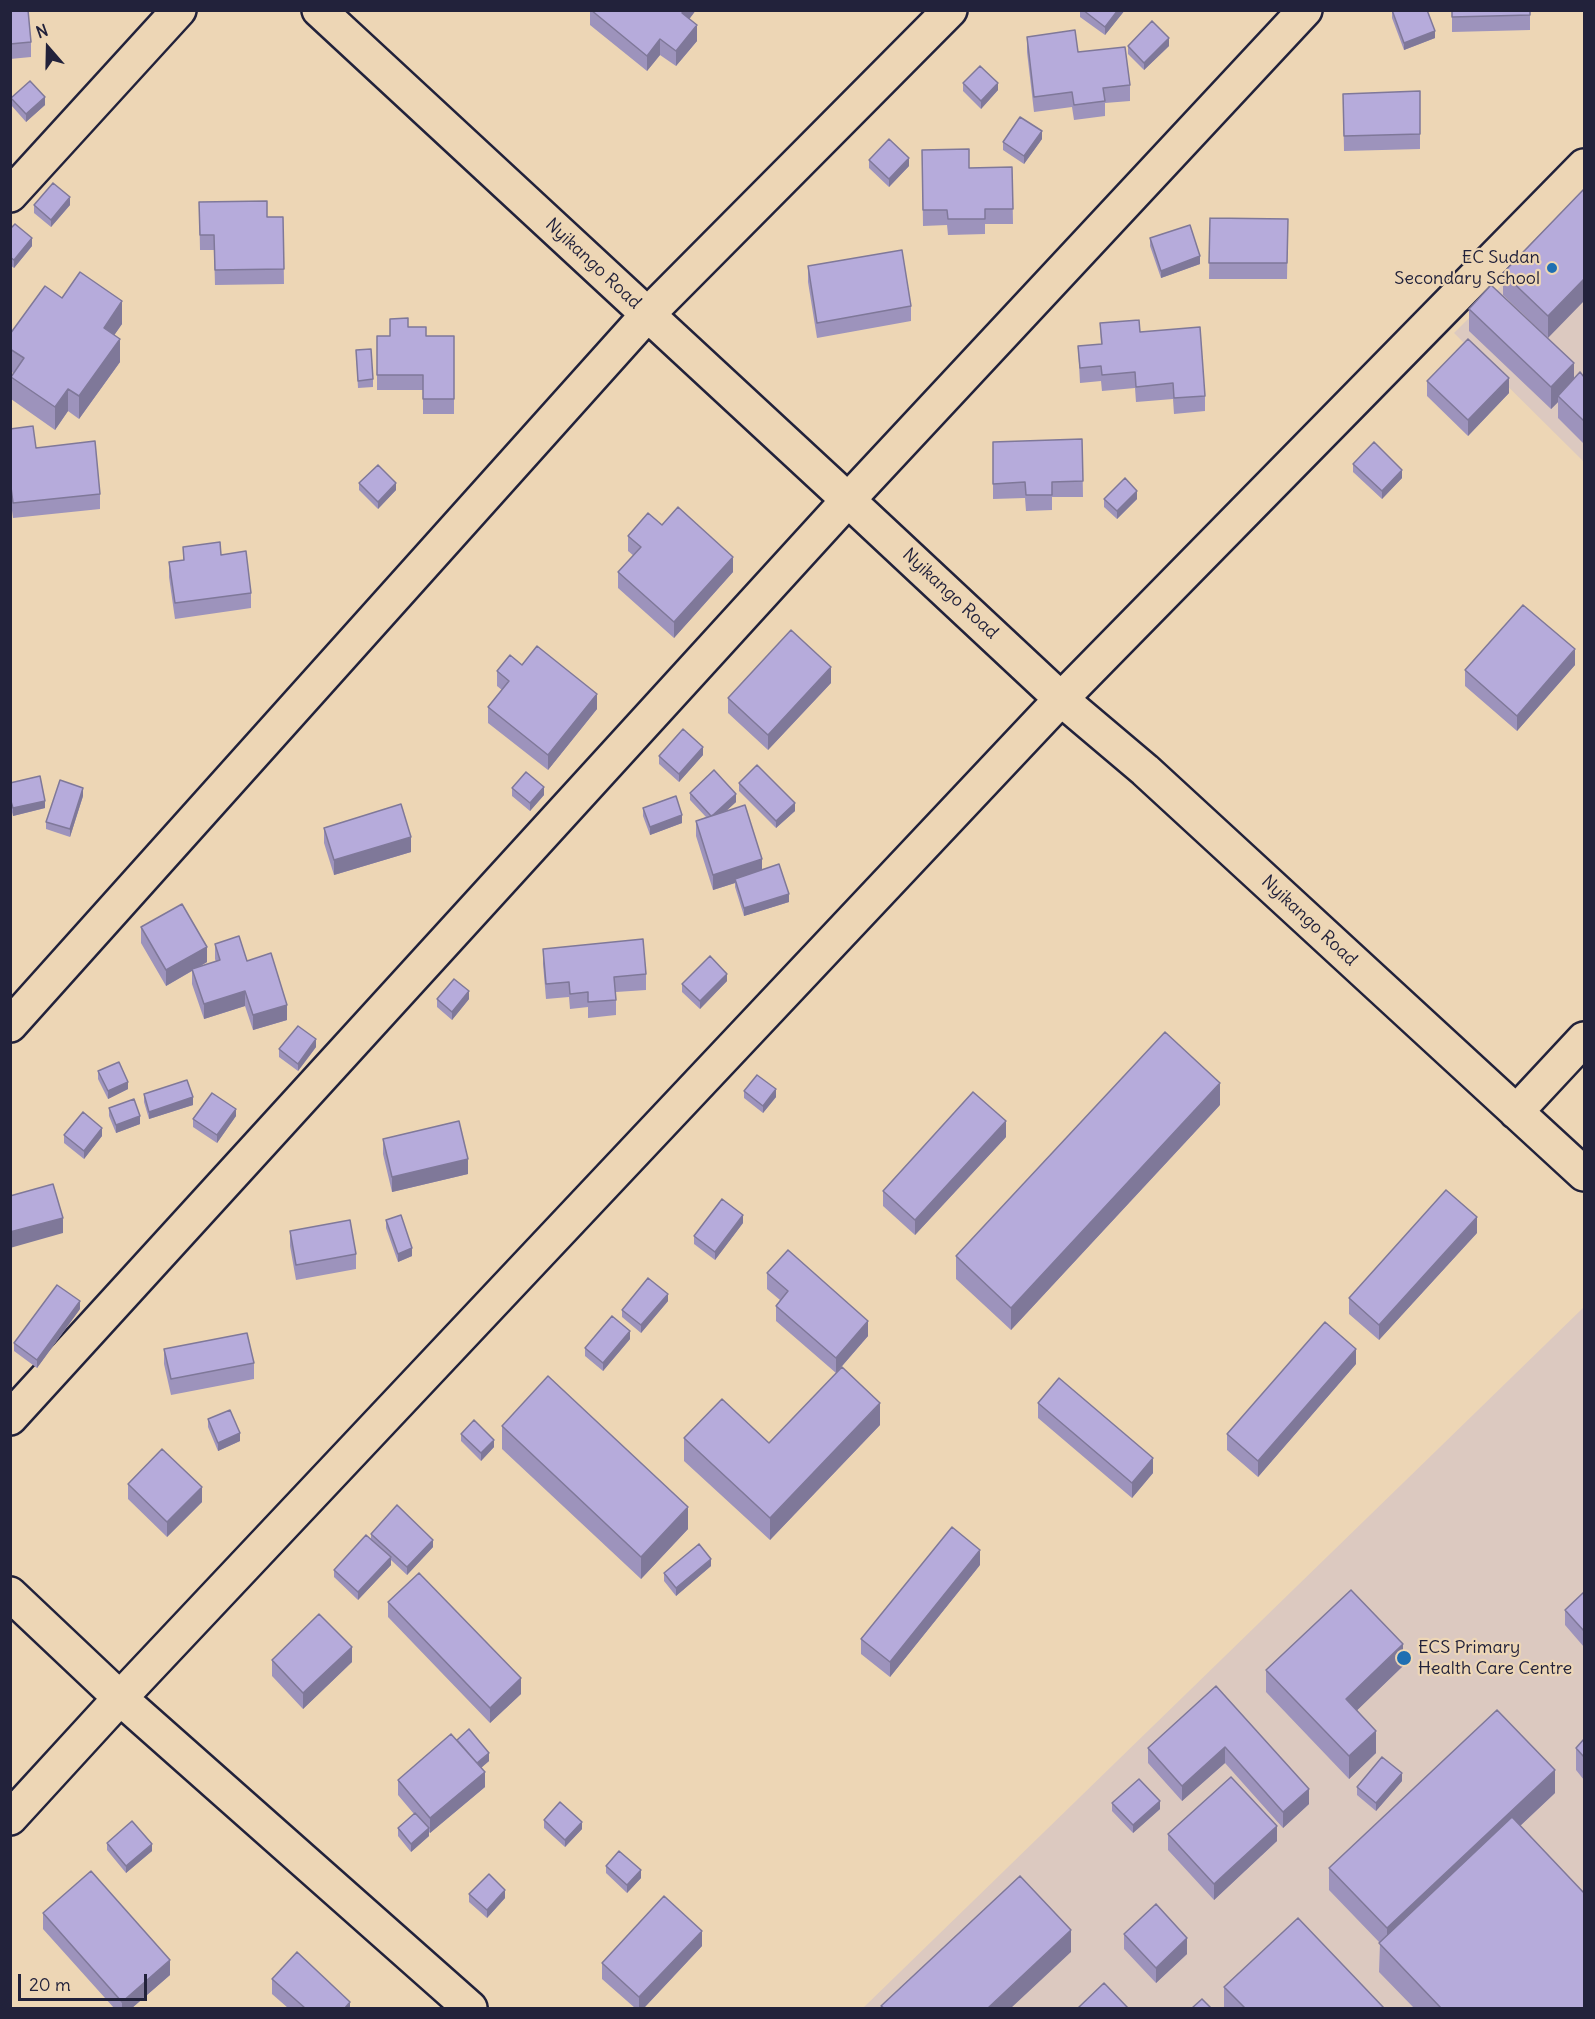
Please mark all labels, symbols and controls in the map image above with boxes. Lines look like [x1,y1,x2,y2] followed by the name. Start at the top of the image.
[18,18,78,78] north arrow
[33,20,50,42] text: N
[541,214,645,314] street label: Nyikango Road
[1394,247,1540,290] place label: EC Sudan Secondary School
[1545,261,1559,275] marker: EC Sudan Secondary School
[898,544,1002,644] street label: Nyikango Road
[1257,871,1361,971] street label: Nyikango Road
[1418,1637,1572,1680] place label: ECS Primary Health Care Centre
[1395,1649,1413,1667] marker: ECS Primary Health Care Centre
[21,1962,150,2000] scale bar
[29,1973,71,1996] text: 20 m

